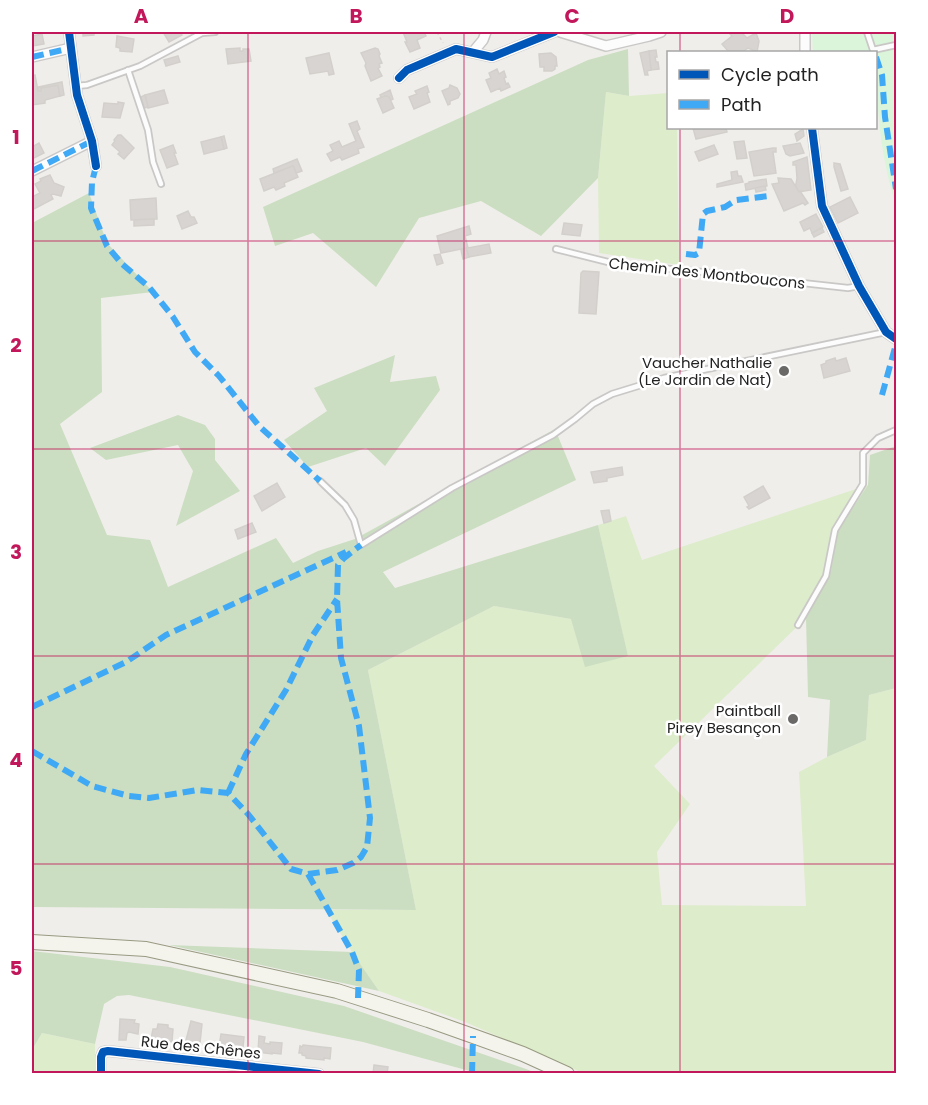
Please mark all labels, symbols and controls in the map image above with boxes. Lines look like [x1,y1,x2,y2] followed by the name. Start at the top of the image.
[134,2,149,30] text: A
[349,2,363,30] text: B
[564,2,580,30] text: C
[780,2,794,30] text: D
[667,51,877,129] legend
[721,62,819,87] text: Cycle path
[721,92,762,117] text: Path
[12,123,20,151] text: 1
[608,252,806,294] street label: Chemin des Montboucons
[10,331,22,359] text: 2
[638,352,772,390] place label: Vaucher Nathalie (Le Jardin de Nat)
[777,364,791,378] marker: Vaucher Nathalie (Le Jardin de Nat)
[10,538,22,566] text: 3
[667,700,781,738] place label: Paintball Pirey Besançon
[786,712,800,726] marker: Paintball Pirey Besançon
[9,746,23,774] text: 4
[10,954,23,982] text: 5
[140,1030,262,1064] street label: Rue des Chênes

